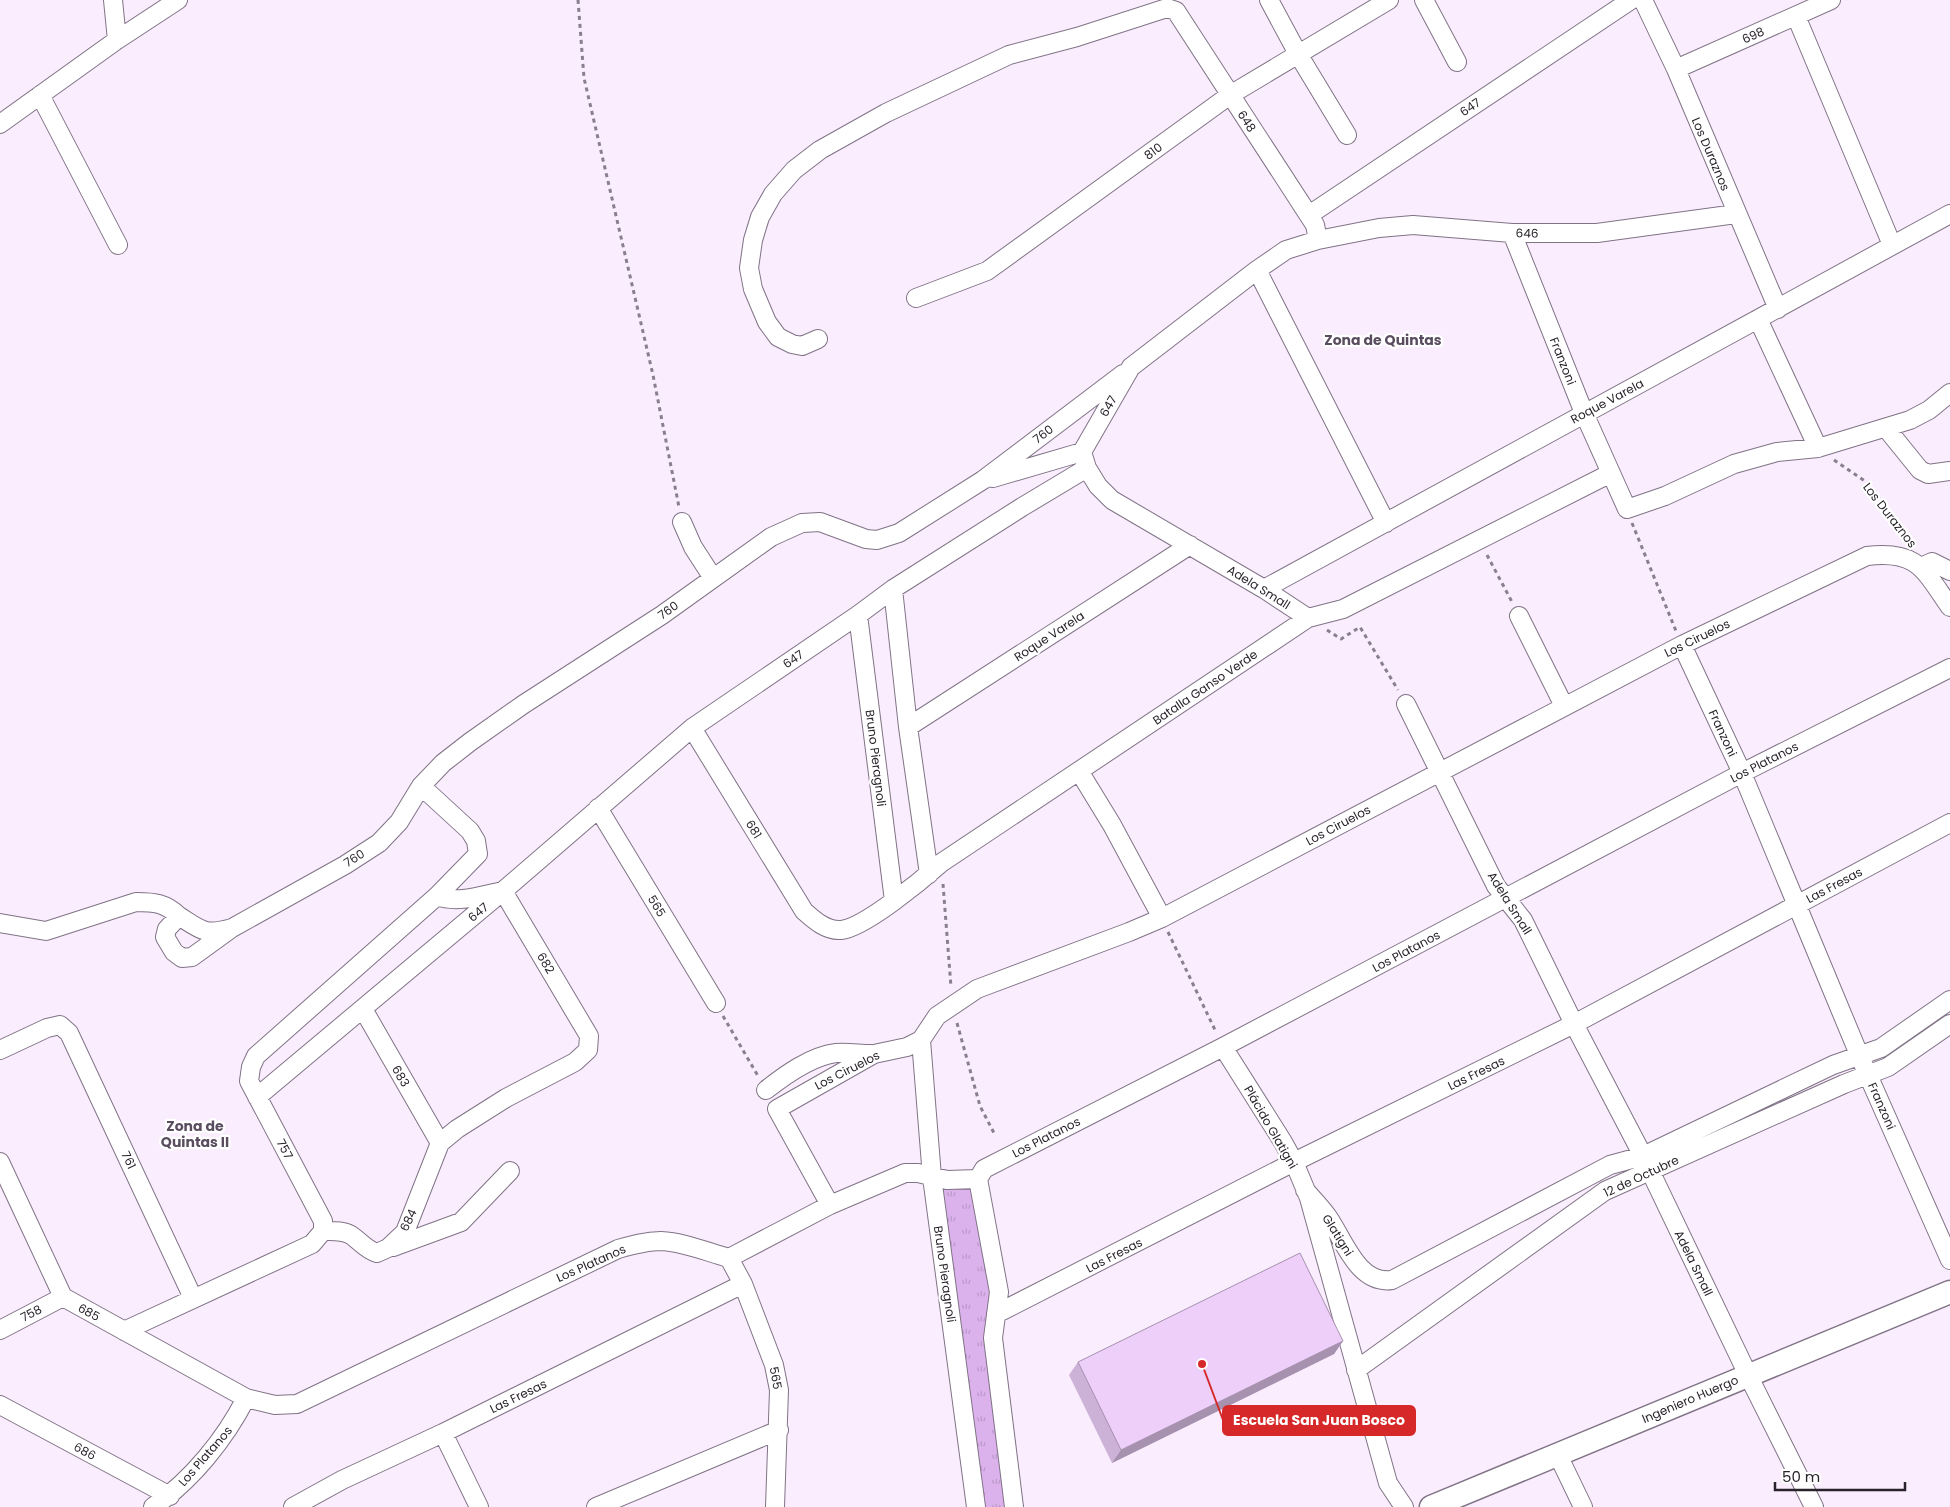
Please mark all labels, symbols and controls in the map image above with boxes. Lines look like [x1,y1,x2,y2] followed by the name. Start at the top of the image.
[1739,23,1767,47] street label: 698
[1456,94,1484,120] street label: 647
[1234,107,1260,135] street label: 648
[1688,115,1734,193] street label: Los Duraznos
[1140,139,1166,163] street label: 810
[1515,224,1539,242] street label: 646
[1324,330,1442,350] district label: Zona de Quintas
[1546,335,1580,387] street label: Franzoni
[1567,375,1647,427] street label: Roque Varela
[1095,392,1121,420] street label: 647
[1029,421,1057,447] street label: 760
[1859,479,1921,551] street label: Los Duraznos
[1224,561,1294,613] street label: Adela Small
[654,597,682,623] street label: 760
[1011,607,1087,665] street label: Roque Varela
[1661,615,1733,661] street label: Los Ciruelos
[779,646,807,672] street label: 647
[1149,646,1261,728] street label: Batalla Ganso Verde
[1705,707,1741,759] street label: Franzoni
[862,709,890,807] street label: Bruno Pieragnoli
[1727,738,1801,786] street label: Los Platanos
[1303,801,1373,849] street label: Los Ciruelos
[742,816,766,842] street label: 681
[340,845,368,871] street label: 760
[1803,863,1865,907] street label: Las Fresas
[1484,868,1536,938] street label: Adela Small
[644,892,670,920] street label: 565
[464,898,492,925] street label: 647
[1369,926,1443,976] street label: Los Platanos
[533,949,559,977] street label: 682
[811,1046,883,1094] street label: Los Ciruelos
[1445,1052,1507,1094] street label: Las Fresas
[388,1062,414,1090] street label: 683
[1864,1080,1900,1132] street label: Franzoni
[1240,1082,1302,1172] street label: Plácido Glatigni
[1009,1113,1083,1161] street label: Los Platanos
[161,1116,229,1152] district label: Zona de Quintas II
[273,1136,298,1162] street label: 757
[117,1148,141,1172] street label: 761
[1600,1151,1682,1201] street label: 12 de Octubre
[395,1206,421,1234] street label: 684
[1318,1211,1358,1259] street label: Glatigni
[930,1225,960,1323] street label: Bruno Pieragnoli
[1671,1227,1717,1299] street label: Adela Small
[1083,1233,1145,1277] street label: Las Fresas
[554,1240,628,1286] street label: Los Platanos
[75,1299,103,1325] street label: 685
[17,1301,45,1325] street label: 758
[766,1365,786,1391] street label: 565
[1639,1371,1741,1427] street label: Ingeniero Huergo
[487,1375,549,1417] street label: Las Fresas
[1223,1406,1415,1435] callout: Escuela San Juan Bosco
[1233,1410,1405,1430] text: Escuela San Juan Bosco
[174,1422,236,1490] street label: Los Platanos
[71,1438,99,1464] street label: 686
[1775,1460,1905,1492] scale bar
[1782,1466,1820,1487] text: 50 m

